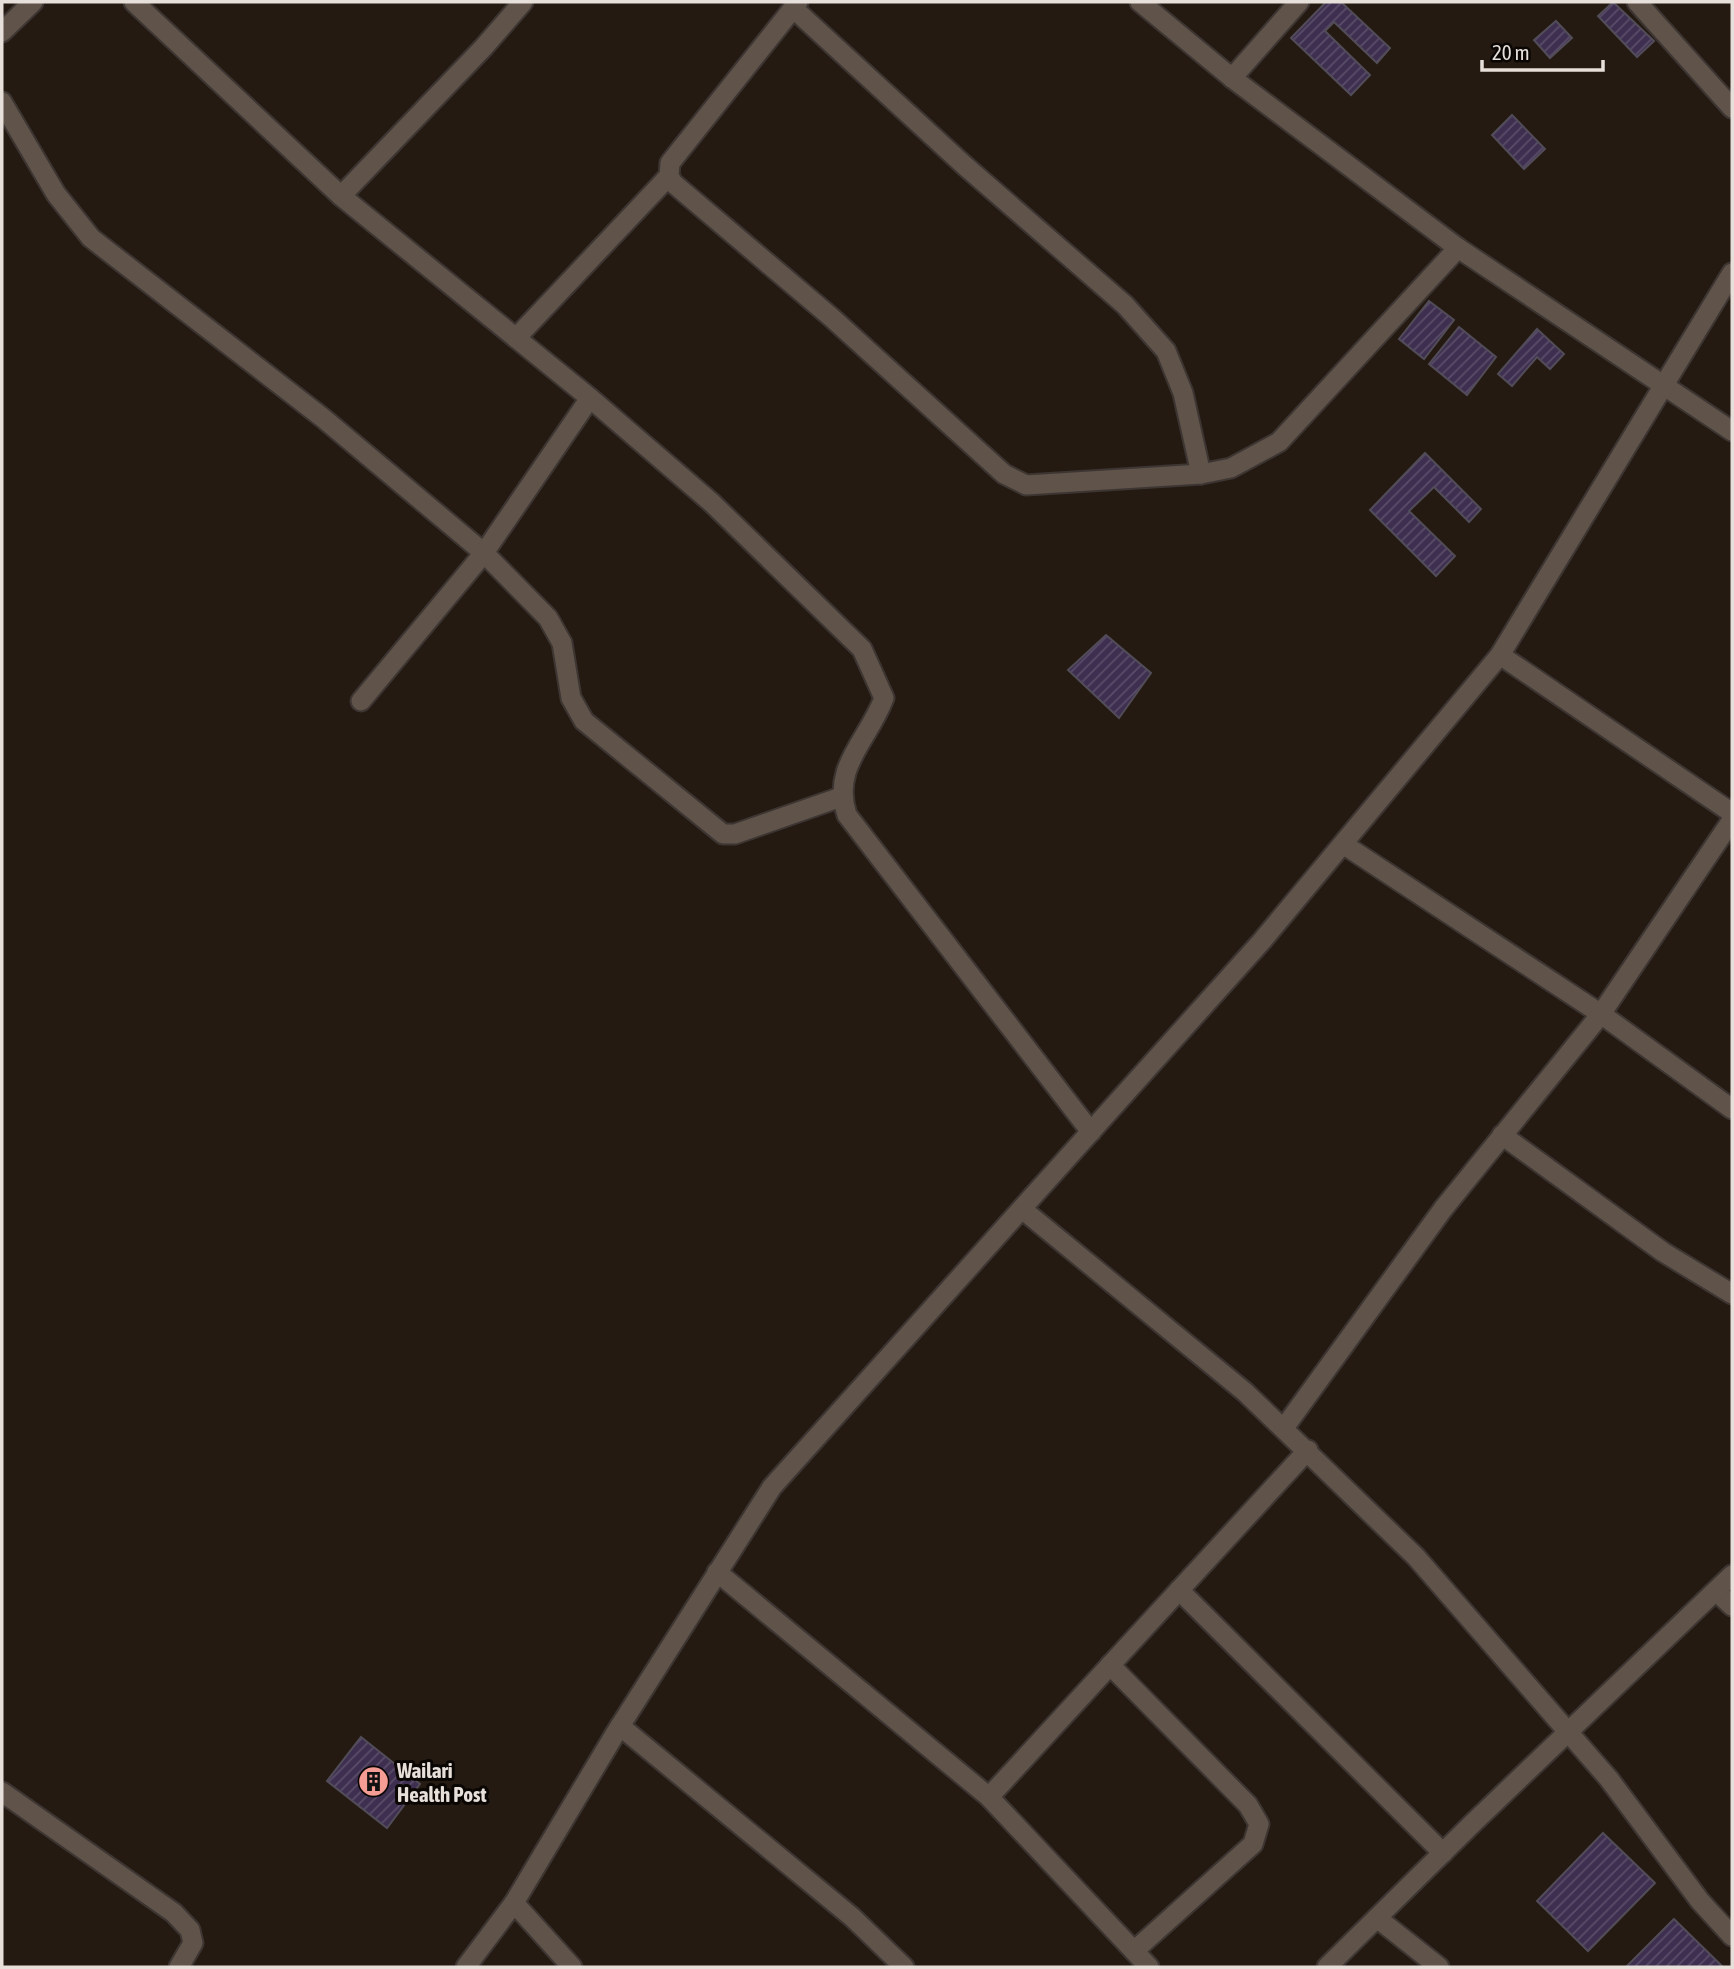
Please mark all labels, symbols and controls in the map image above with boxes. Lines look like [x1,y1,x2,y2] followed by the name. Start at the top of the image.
[1482,28,1603,72] scale bar
[1492,40,1530,64] text: 20 m
[396,1758,487,1806] place label: Wailari Health Post
[357,1765,391,1799] building icon: Wailari Health Post

